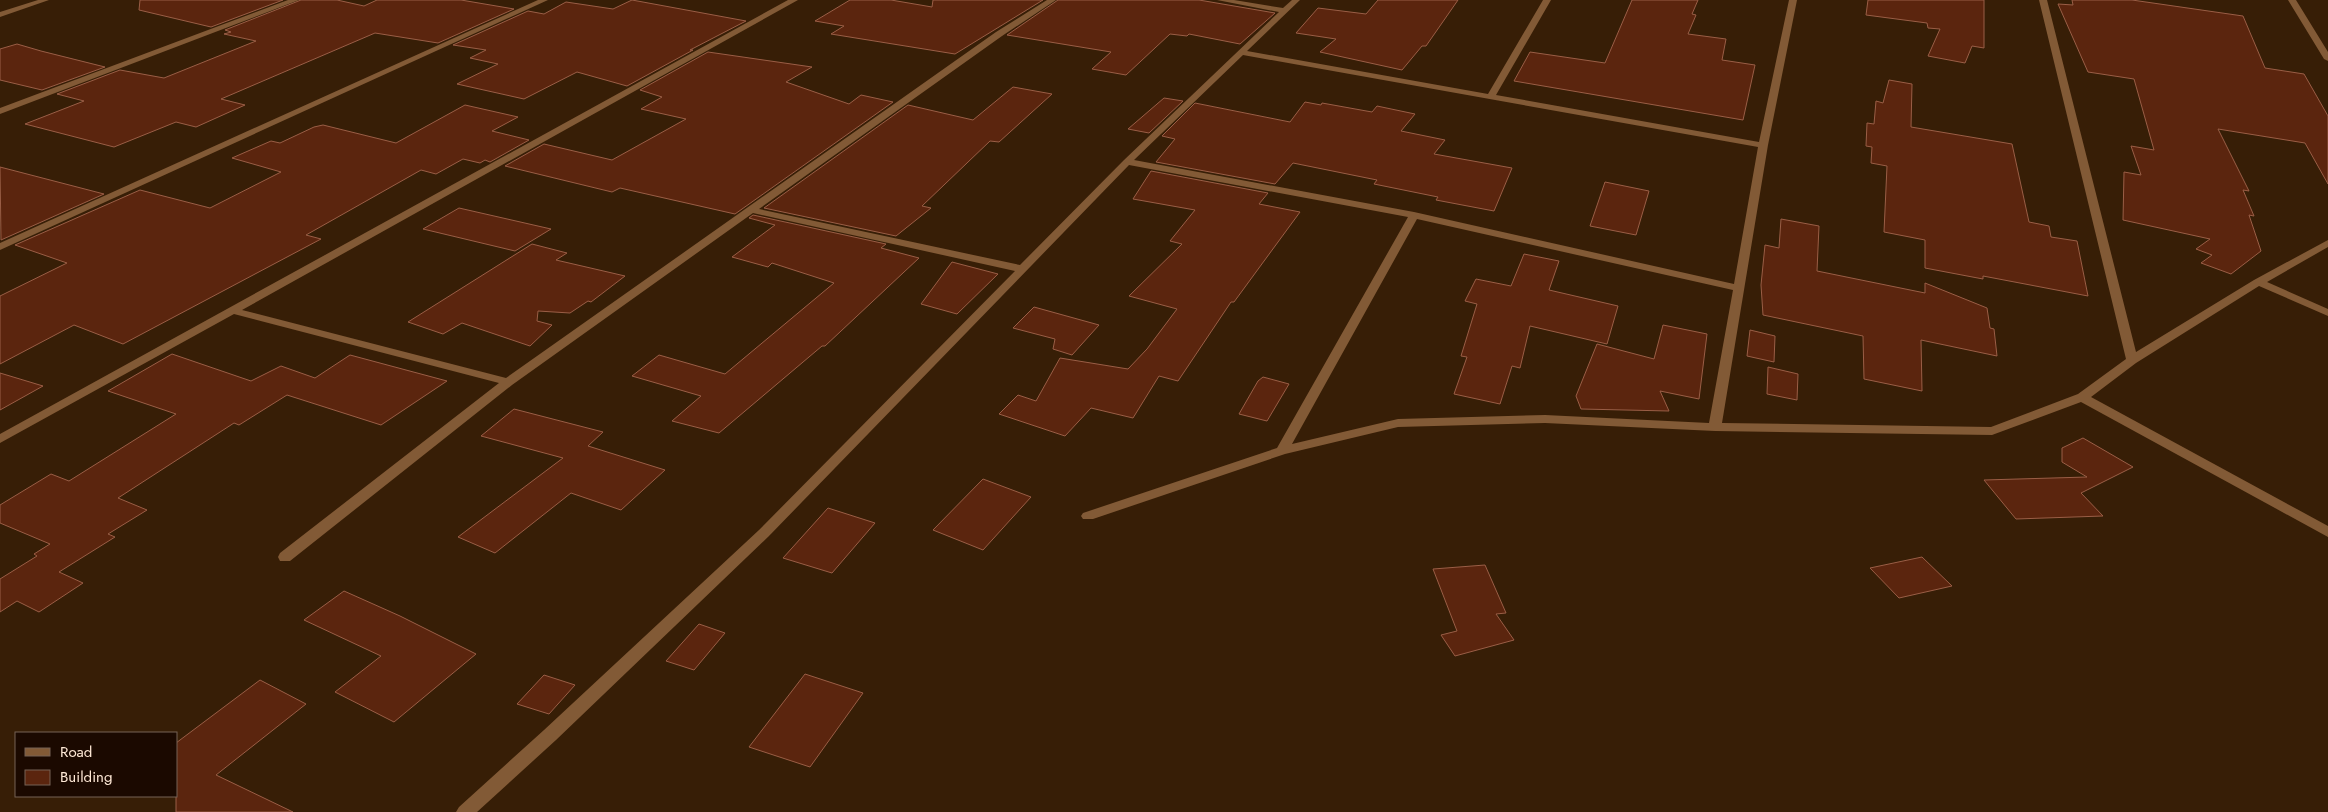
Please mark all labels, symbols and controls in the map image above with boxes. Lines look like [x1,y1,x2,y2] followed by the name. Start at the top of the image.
[15,732,178,797] legend
[60,741,92,763] text: Road
[60,766,112,788] text: Building

